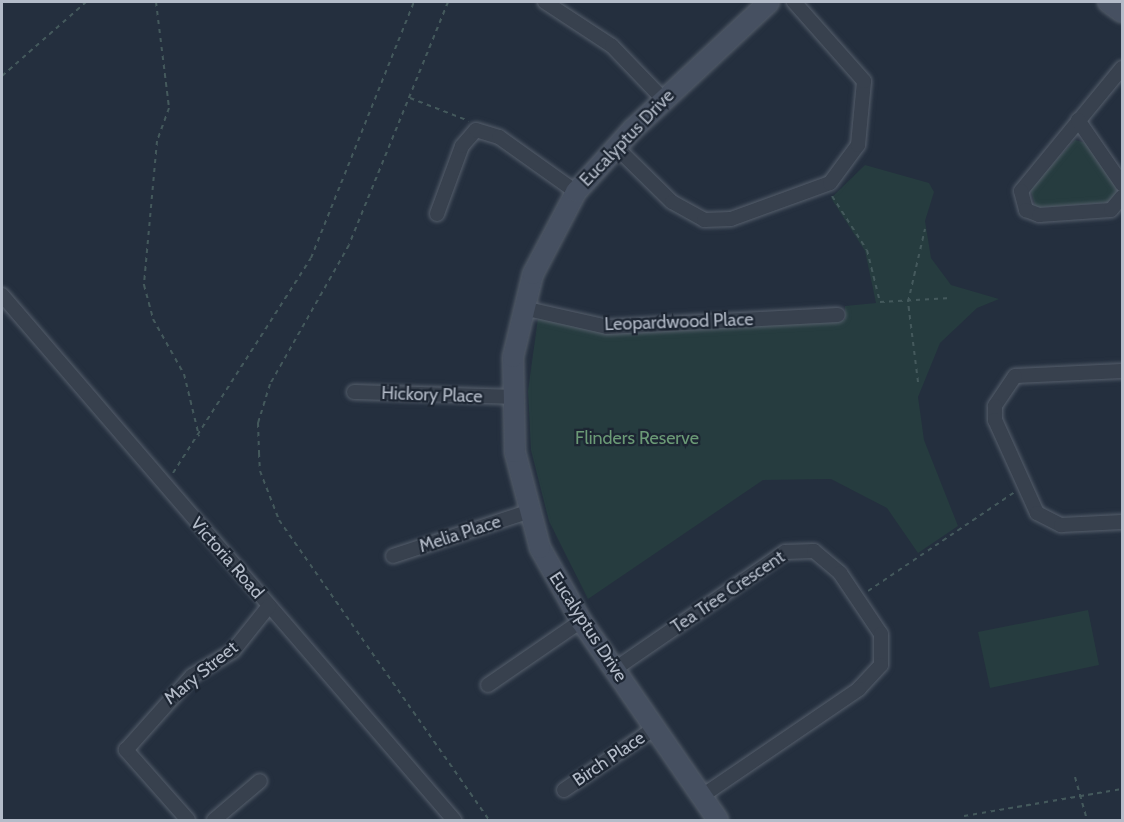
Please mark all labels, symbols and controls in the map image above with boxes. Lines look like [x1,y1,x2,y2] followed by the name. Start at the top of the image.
[575,85,679,191] street label: Eucalyptus Drive
[604,309,754,335] street label: Leopardwood Place
[381,382,483,408] street label: Hickory Place
[575,427,699,449] park label: Flinders Reserve
[416,511,504,557] street label: Melia Place
[186,513,268,603] street label: Victoria Road
[667,546,789,638] street label: Tea Tree Crescent
[545,568,631,686] street label: Eucalyptus Drive
[160,637,242,709] street label: Mary Street
[569,727,649,791] street label: Birch Place

